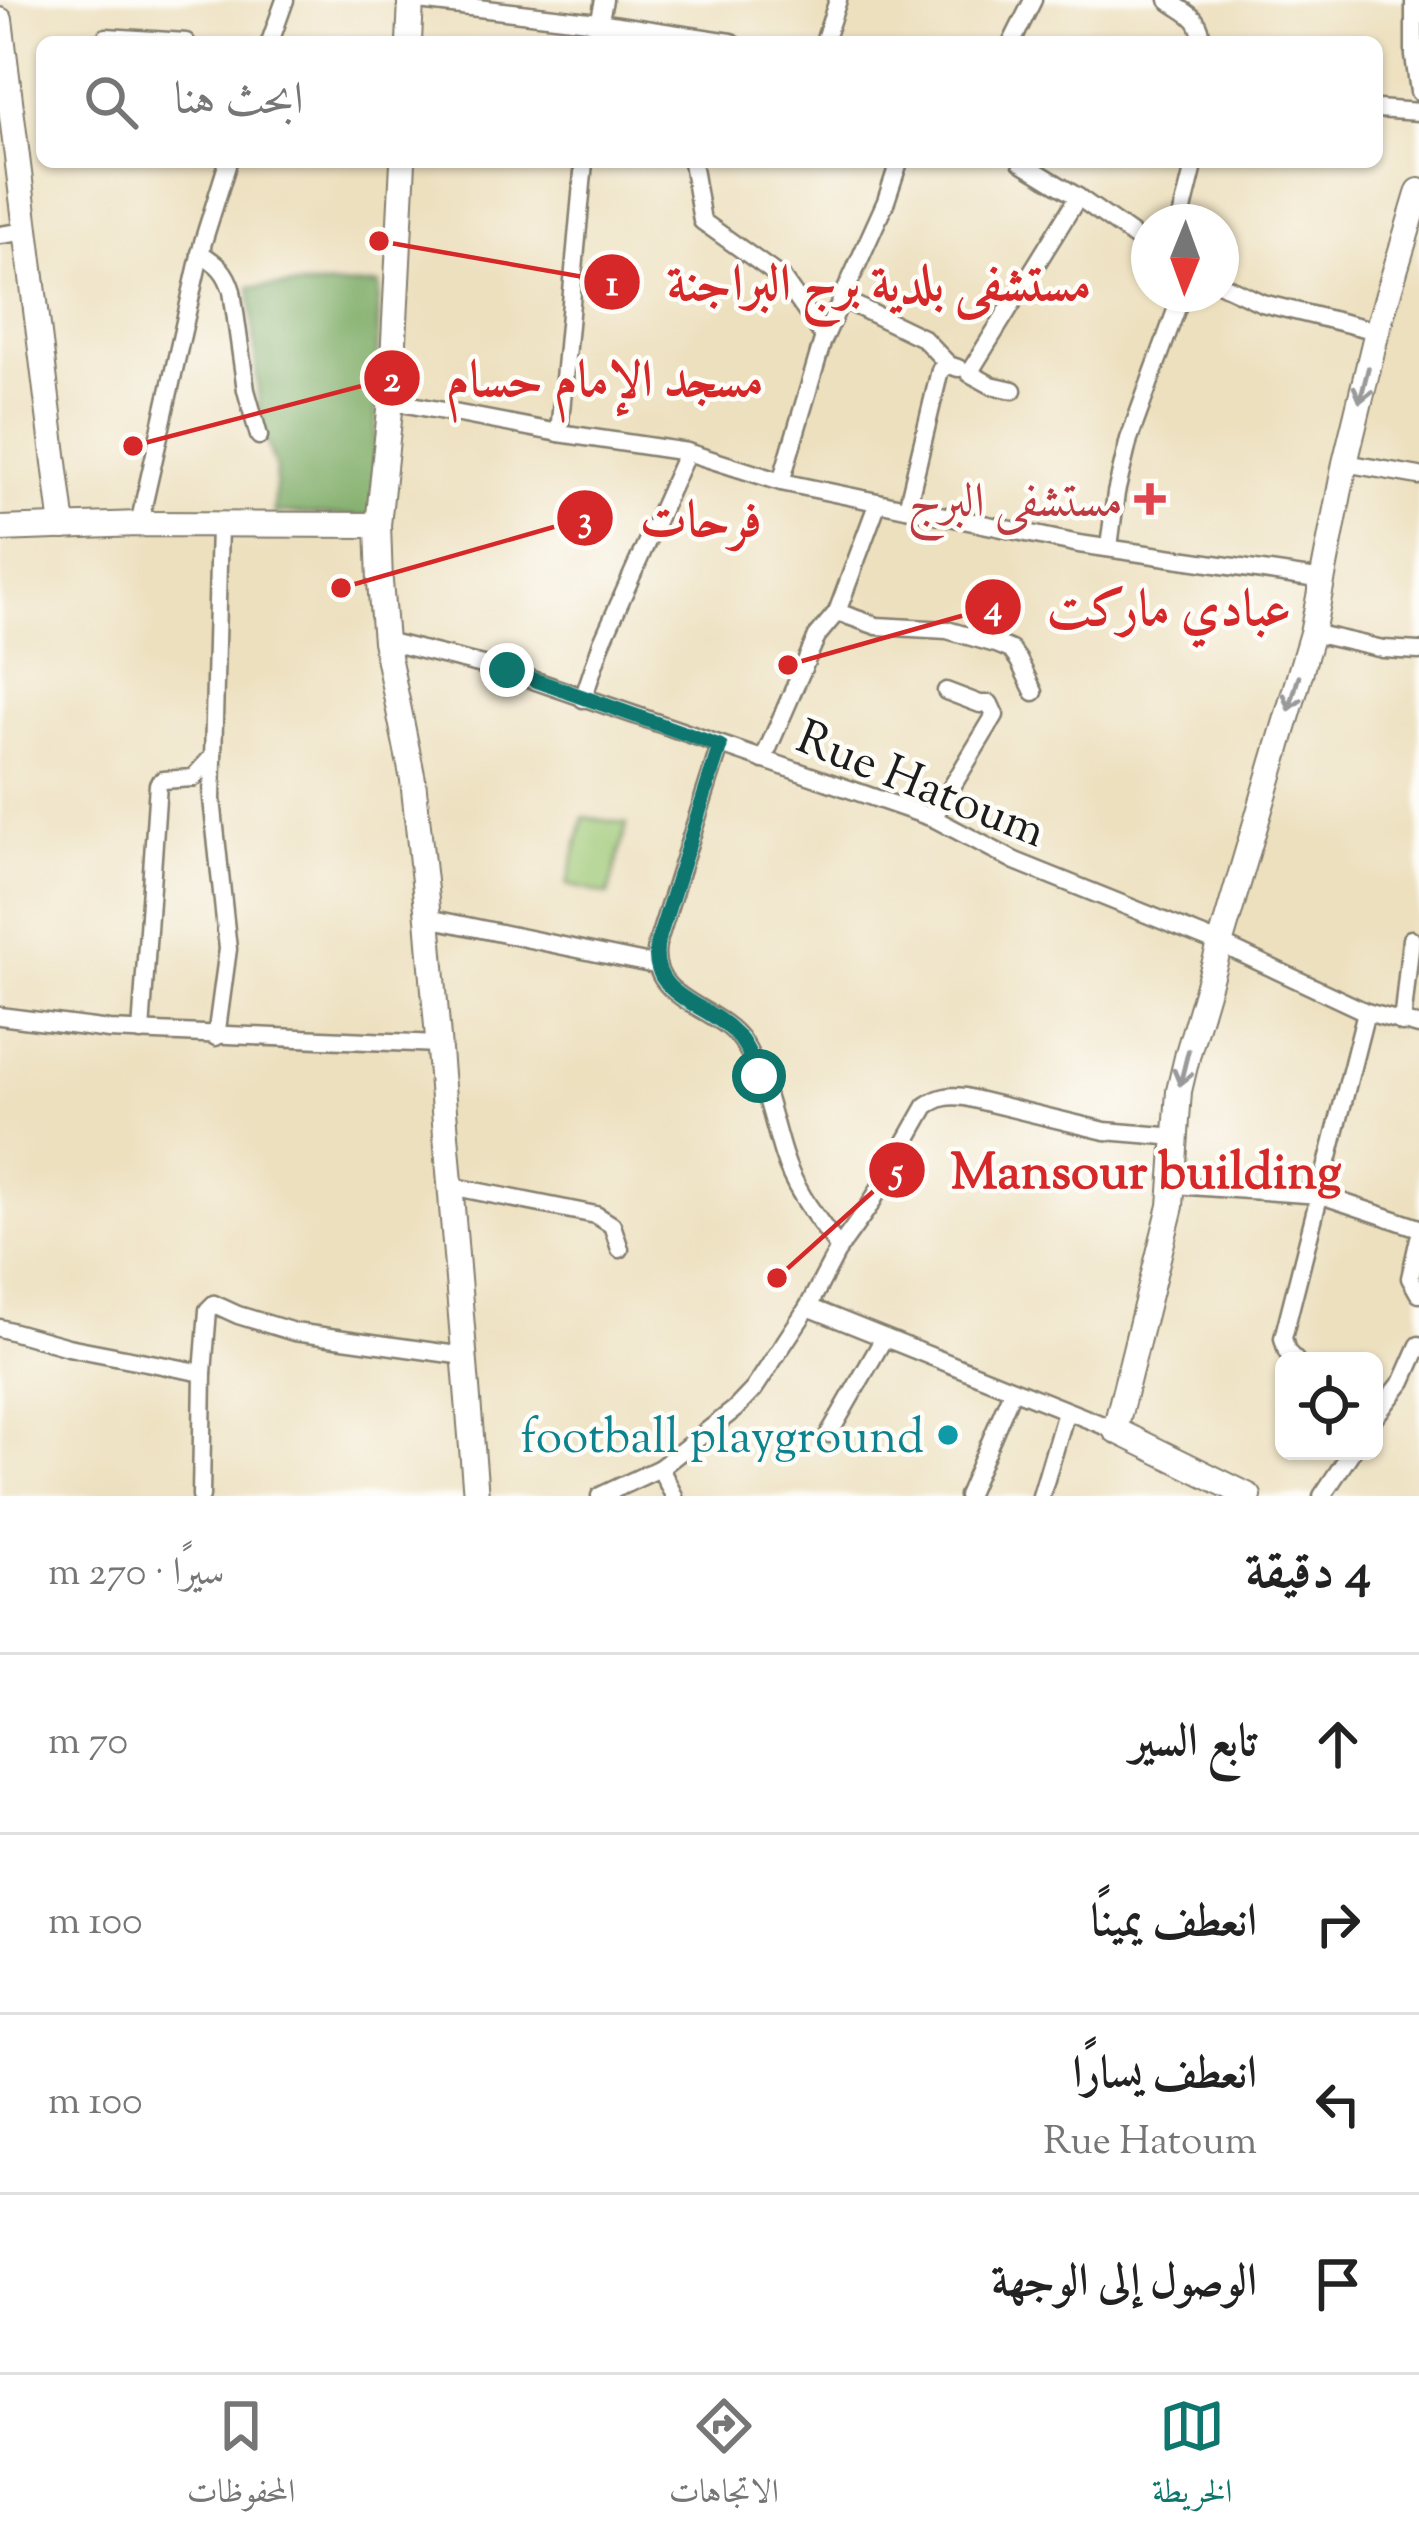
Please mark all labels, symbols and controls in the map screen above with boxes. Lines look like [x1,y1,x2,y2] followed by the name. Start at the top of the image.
[36,36,1383,168] search box
[78,69,144,135] icon: search
[174,70,304,135] text: ابحث هنا
[1131,204,1239,312] north arrow
[582,239,1115,326] callout: مستشفی بلدیة برج البراجنة
[667,251,1091,329] text: مستشفی بلدیة برج البراجنة
[606,260,619,312] text: 1
[362,335,787,422] callout: مسجد الإمام حسام
[446,347,764,423] text: مسجد الإمام حسام
[384,356,401,408] text: 2
[1352,365,1374,403] one-way arrow
[908,470,1123,542] place label: مستشفى البرج
[555,474,786,561] callout: فرحات
[1134,483,1166,515] marker: مستشفى البرج
[640,487,762,560] text: فرحات
[578,496,592,548] text: 3
[963,563,1315,650] callout: عبادي ماركت
[1047,576,1291,649] text: عبادي ماركت
[983,584,1002,636] text: 4
[480,643,534,697] route end
[1282,674,1304,712] one-way arrow
[785,706,1055,868] street label: Rue Hatoum
[1172,1048,1194,1086] one-way arrow
[732,1049,786,1103] route start
[867,1127,1366,1214] callout: Mansour building
[950,1139,1342,1212] text: Mansour building
[888,1148,904,1200] text: 5
[1275,1352,1383,1460] map controls
[1275,1352,1383,1460] button: locate
[520,1406,924,1475] place label: football playground
[935,1422,961,1448] marker: football playground
[1245,1538,1371,1611] text: 4 دقيقة
[48,1547,225,1603] text: سيرًا · 270 m
[1305,1711,1371,1777] icon: ahead
[1130,1712,1257,1777] text: تابع السير
[48,1716,128,1772] text: 70 m
[1305,1891,1371,1957] icon: right
[1091,1892,1257,1957] text: انعطف يمينًا
[48,1896,143,1952] text: 100 m
[1073,2044,1257,2109] text: انعطف يسارًا
[1305,2071,1371,2137] icon: left
[48,2076,143,2132] text: 100 m
[1043,2116,1257,2172] text: Rue Hatoum
[1305,2251,1371,2317] icon: arrive
[991,2252,1257,2317] text: الوصول إلى الوجهة
[187,2393,295,2523] tab: المحفوظات
[669,2393,779,2523] tab: الاتجاهات
[1152,2393,1232,2523] tab: الخريطة

